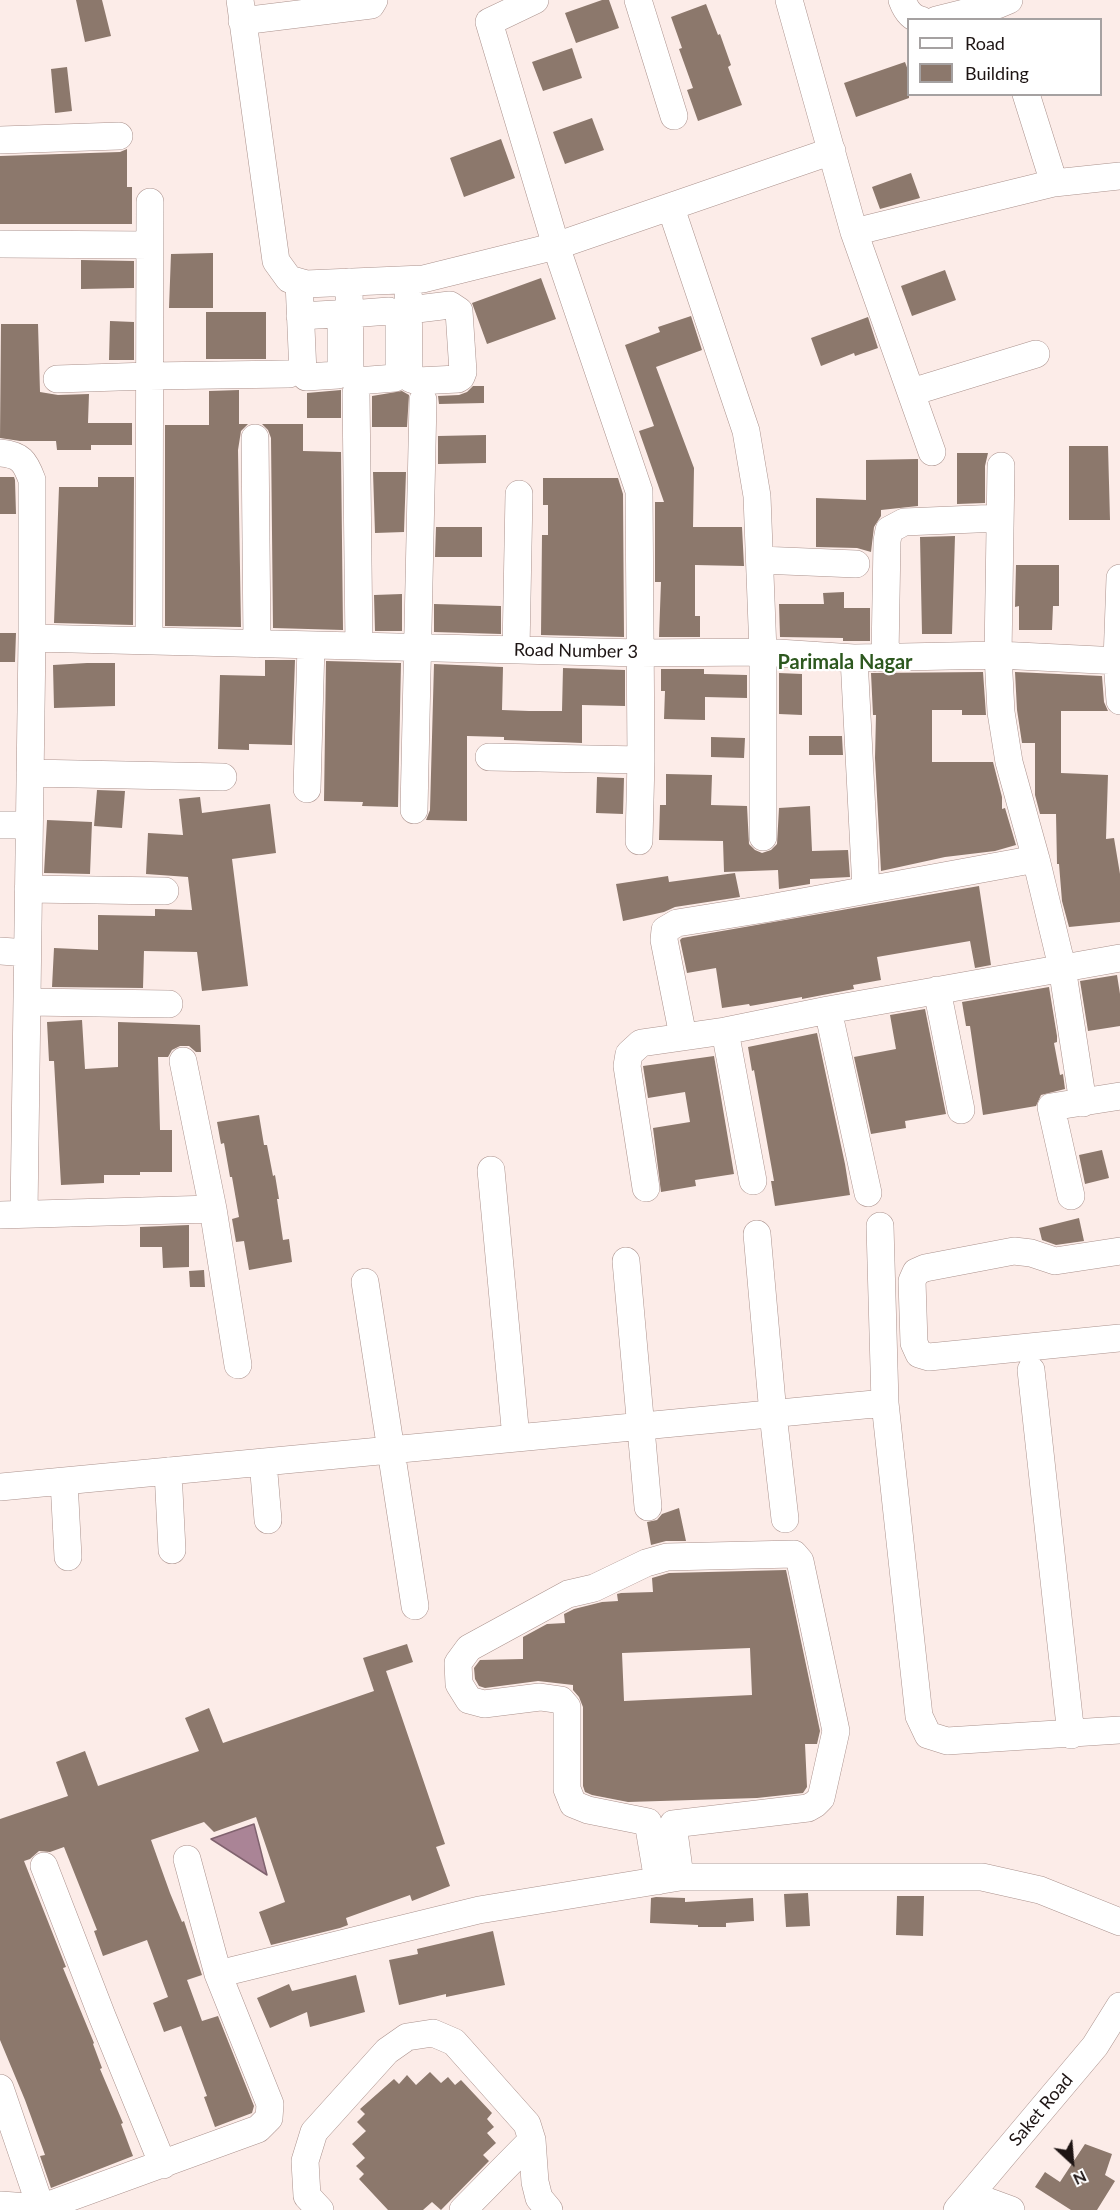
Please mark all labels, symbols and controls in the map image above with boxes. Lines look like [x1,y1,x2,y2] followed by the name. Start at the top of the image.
[907,18,1102,96] legend
[965,32,1005,54] text: Road
[965,62,1029,84] text: Building
[514,639,638,663] street label: Road Number 3
[777,651,913,675] district label: Parimala Nagar
[1005,2069,1077,2151] street label: Saket Road
[1042,2132,1102,2192] north arrow
[1070,2167,1090,2190] text: N

